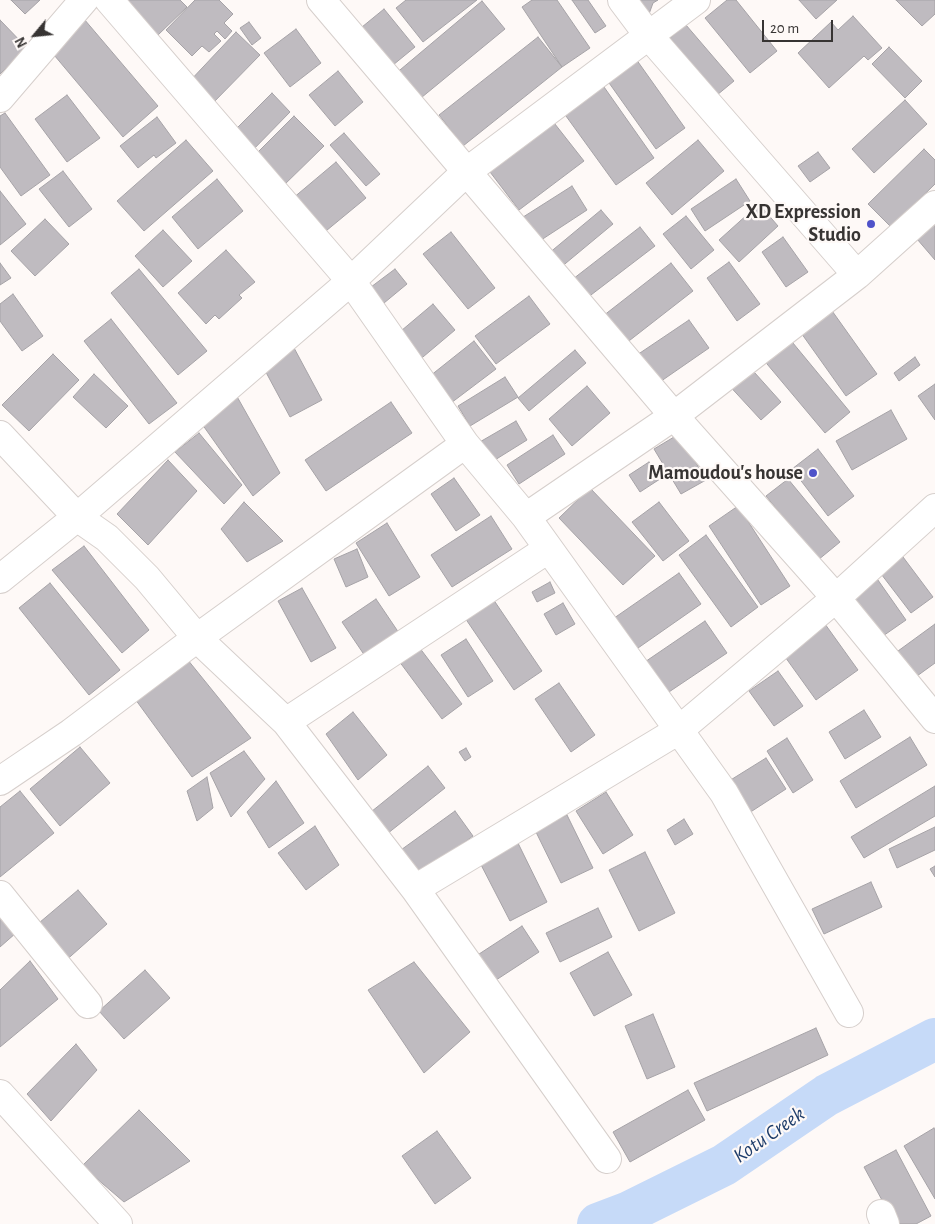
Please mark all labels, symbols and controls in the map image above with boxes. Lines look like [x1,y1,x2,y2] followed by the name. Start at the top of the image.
[10,10,60,60] north arrow
[765,10,836,42] scale bar
[770,21,799,36] text: 20 m
[13,34,30,50] text: N
[745,200,861,247] place label: XD Expression Studio
[865,218,877,230] marker: XD Expression Studio
[648,461,803,485] place label: Mamoudou's house
[807,467,819,479] marker: Mamoudou's house
[728,1101,810,1169] water label: Kotu Creek

